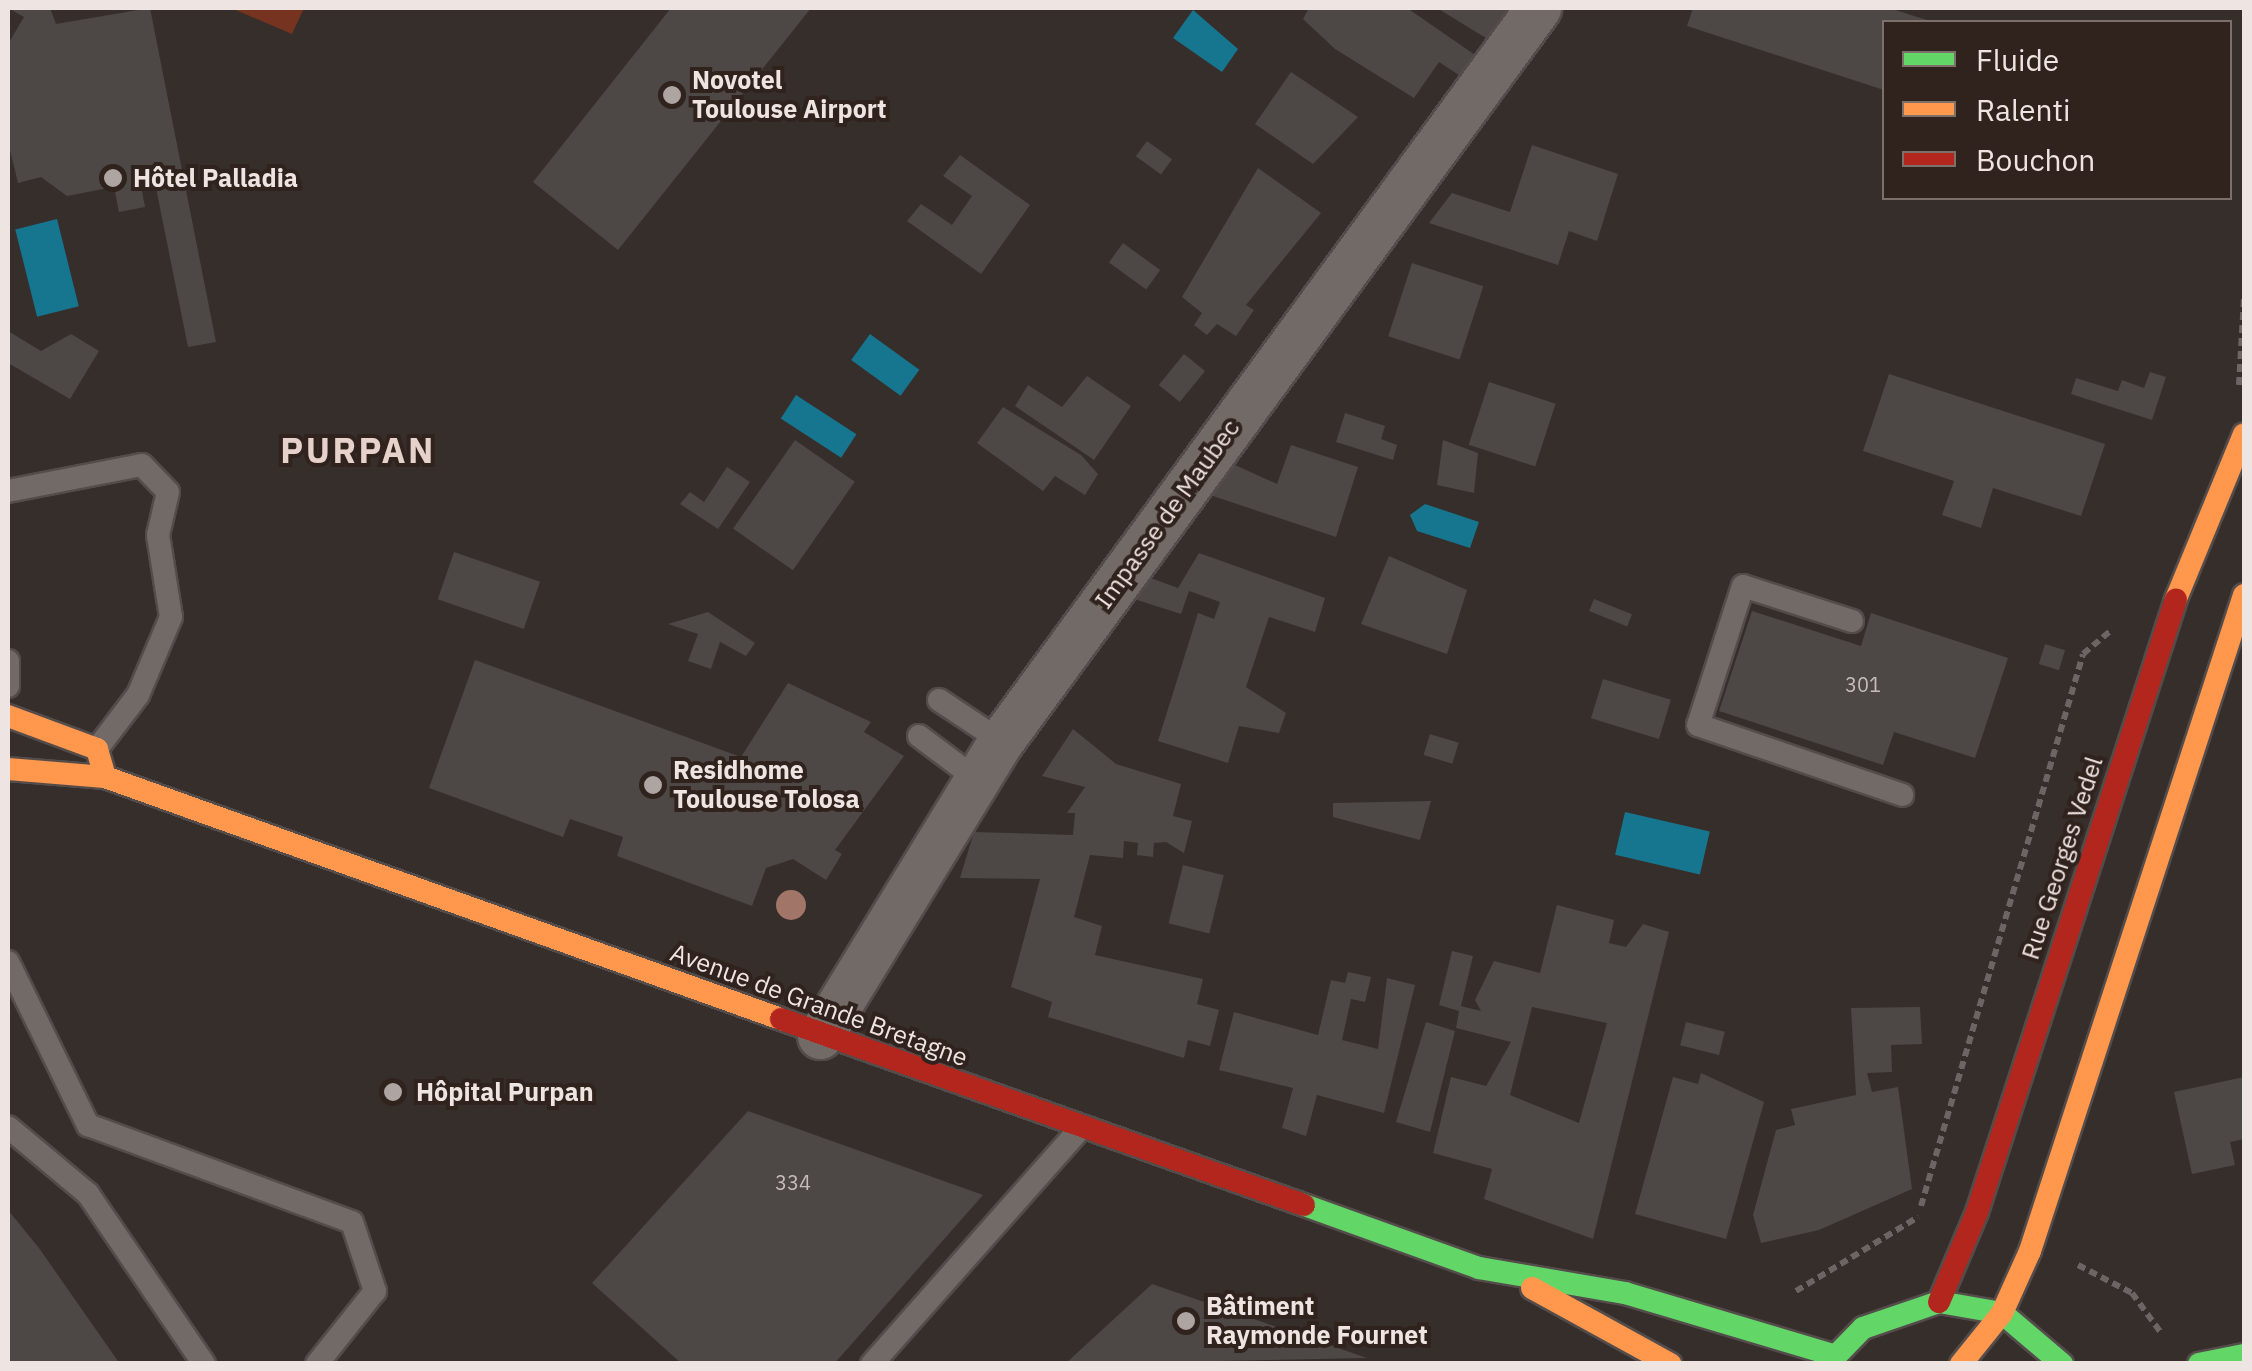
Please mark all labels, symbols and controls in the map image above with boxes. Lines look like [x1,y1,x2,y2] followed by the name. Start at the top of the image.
[1882,20,2232,200] legend
[1976,40,2059,79] text: Fluide
[692,66,887,125] place label: Novotel Toulouse Airport
[661,84,683,106] marker: Novotel Toulouse Airport
[1976,90,2071,129] text: Ralenti
[1976,140,2095,179] text: Bouchon
[133,163,298,193] place label: Hôtel Palladia
[102,167,124,189] marker: Hôtel Palladia
[1088,414,1246,614] street label: Impasse de Maubec
[280,429,436,471] district label: PURPAN
[1845,672,1881,696] house number: 301
[2015,753,2109,963] street label: Rue Georges Vedel
[673,756,860,815] place label: Residhome Toulouse Tolosa
[642,774,664,796] marker: Residhome Toulouse Tolosa
[666,937,972,1073] street label: Avenue de Grande Bretagne
[416,1077,594,1107] place label: Hôpital Purpan
[380,1079,406,1105] marker: Hôpital Purpan
[775,1170,811,1194] house number: 334
[1206,1292,1428,1351] place label: Bâtiment Raymonde Fournet
[1175,1310,1197,1332] marker: Bâtiment Raymonde Fournet

